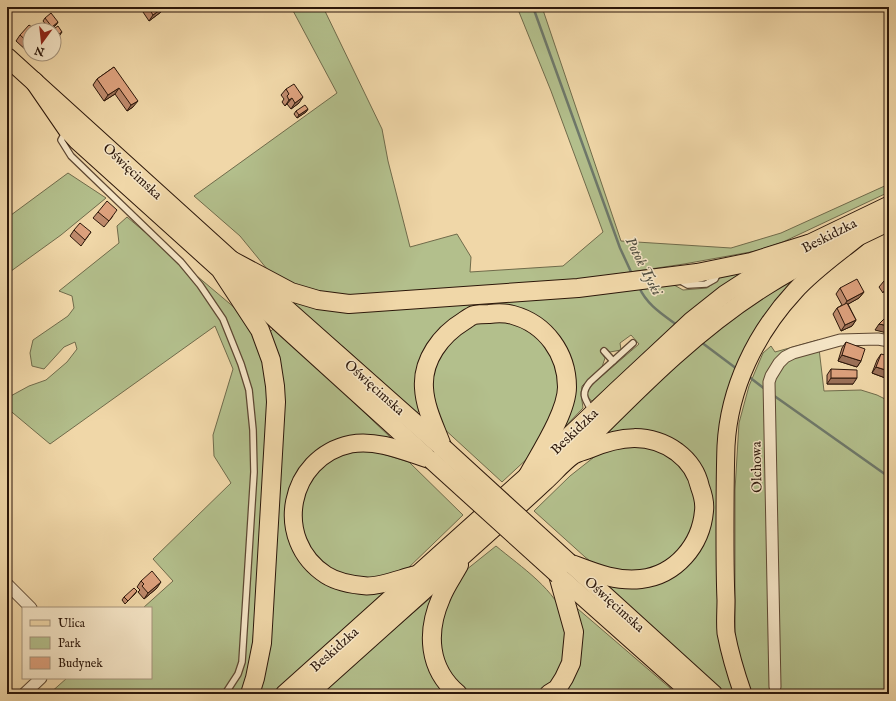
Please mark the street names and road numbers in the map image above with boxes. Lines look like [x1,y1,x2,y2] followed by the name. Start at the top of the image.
[99,140,167,204] street label: Oświęcimska
[799,214,861,257] street label: Beskidzka
[340,356,409,420] street label: Oświęcimska
[547,404,603,459] street label: Beskidzka
[748,440,766,493] street label: Olchowa
[580,573,649,637] street label: Oświęcimska
[307,623,363,676] street label: Beskidzka

